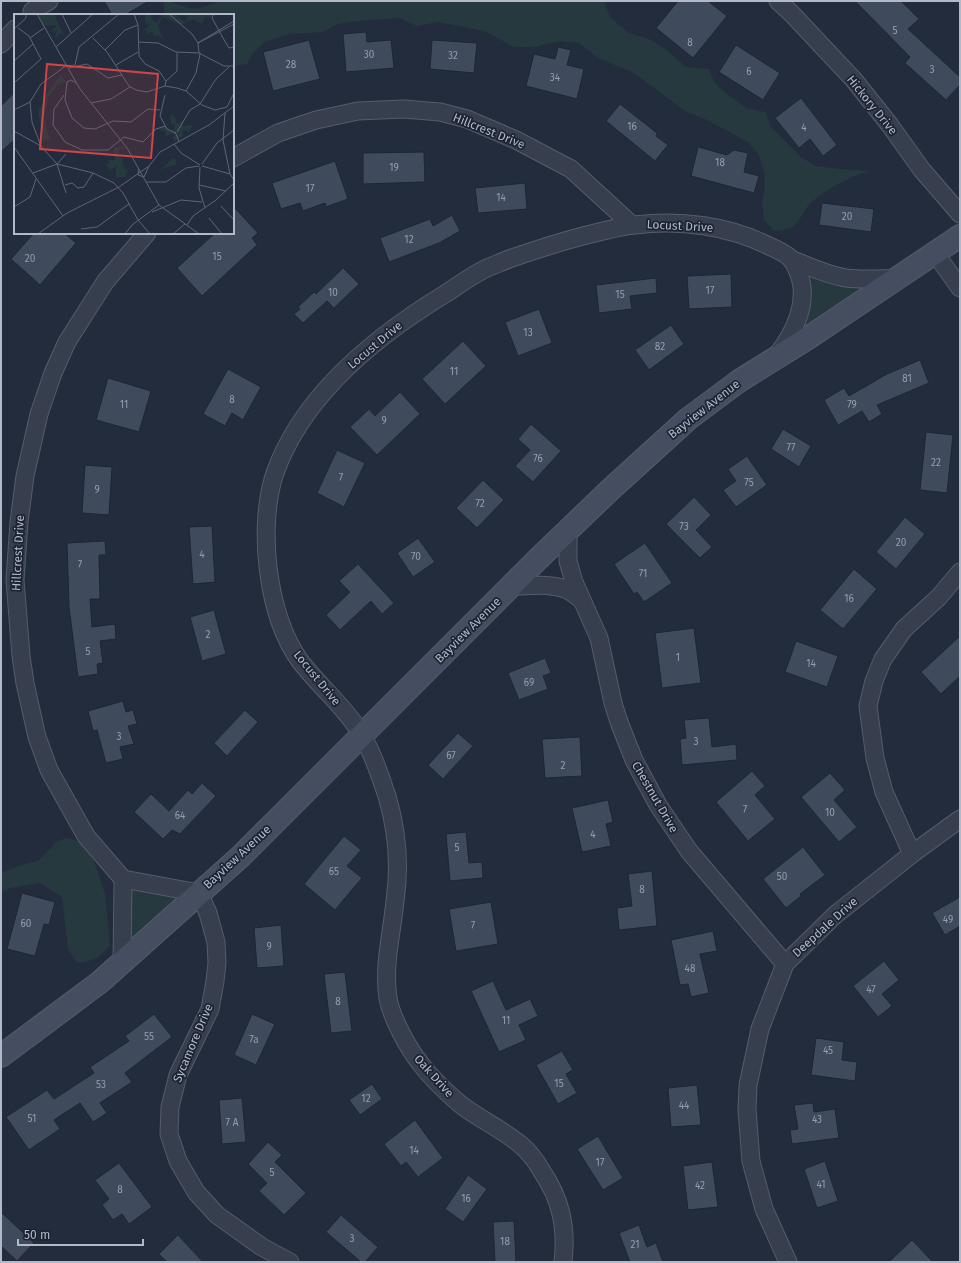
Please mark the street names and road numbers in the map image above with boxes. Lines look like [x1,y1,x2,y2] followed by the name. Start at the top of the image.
[844,73,900,137] street label: Hickory Drive
[451,110,527,152] street label: Hillcrest Drive
[646,217,714,235] street label: Locust Drive
[345,318,405,372] street label: Locust Drive
[665,377,743,441] street label: Bayview Avenue
[9,515,27,591] street label: Hillcrest Drive
[432,594,504,666] street label: Bayview Avenue
[291,648,343,708] street label: Locust Drive
[629,759,681,835] street label: Chestnut Drive
[200,822,274,892] street label: Bayview Avenue
[790,894,860,960] street label: Deepdale Drive
[170,1002,216,1084] street label: Sycamore Drive
[411,1052,457,1100] street label: Oak Drive

